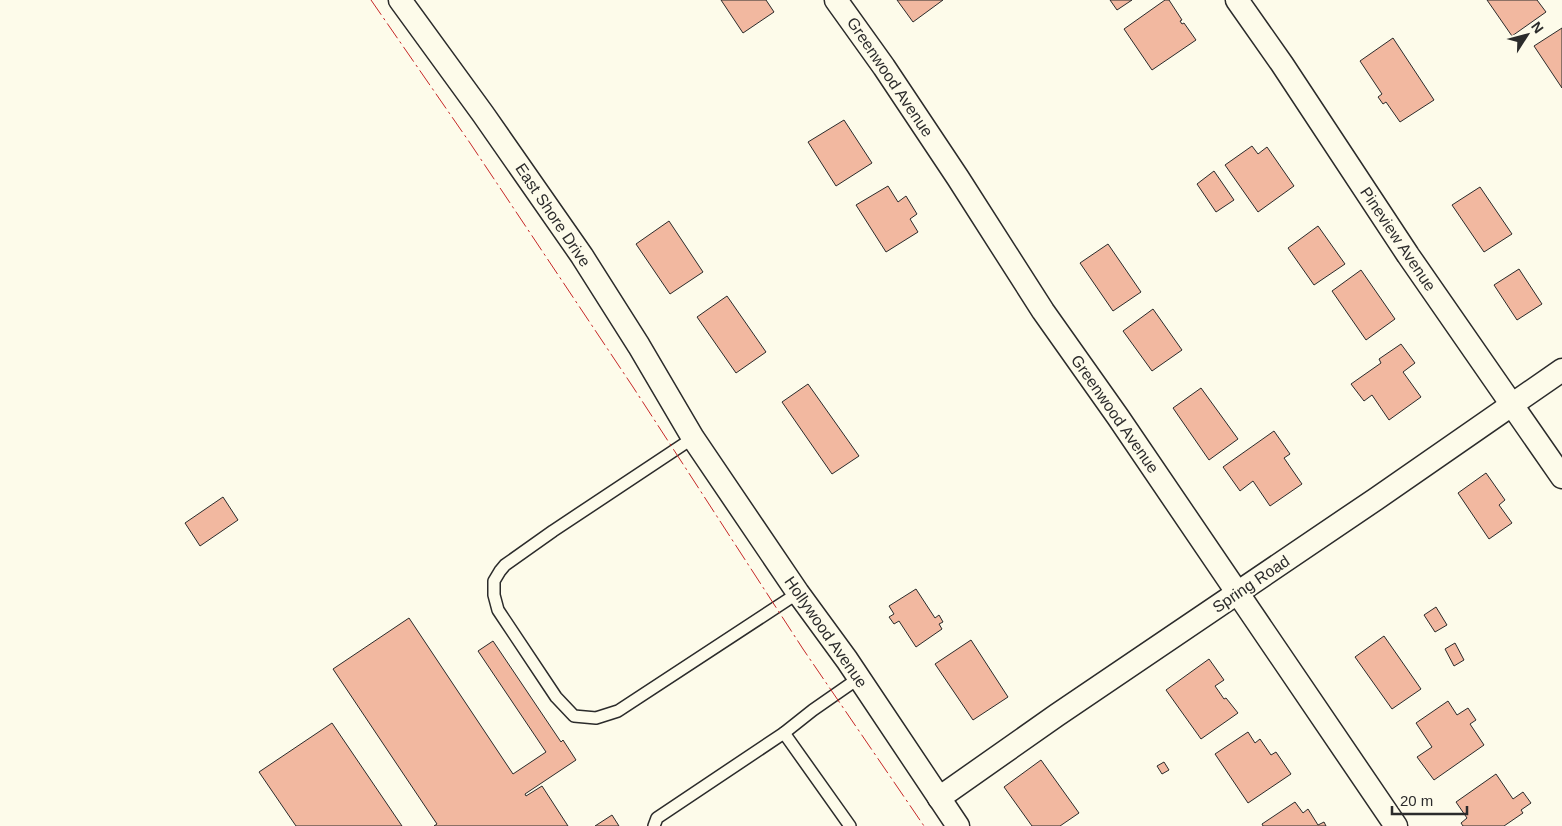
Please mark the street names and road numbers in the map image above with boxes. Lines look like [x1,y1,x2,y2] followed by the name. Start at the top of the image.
[844,14,936,140] street label: Greenwood Avenue
[512,160,594,270] street label: East Shore Drive
[1357,184,1439,294] street label: Pineview Avenue
[1068,352,1162,476] street label: Greenwood Avenue
[1209,552,1293,616] street label: Spring Road
[781,573,871,691] street label: Hollywood Avenue

